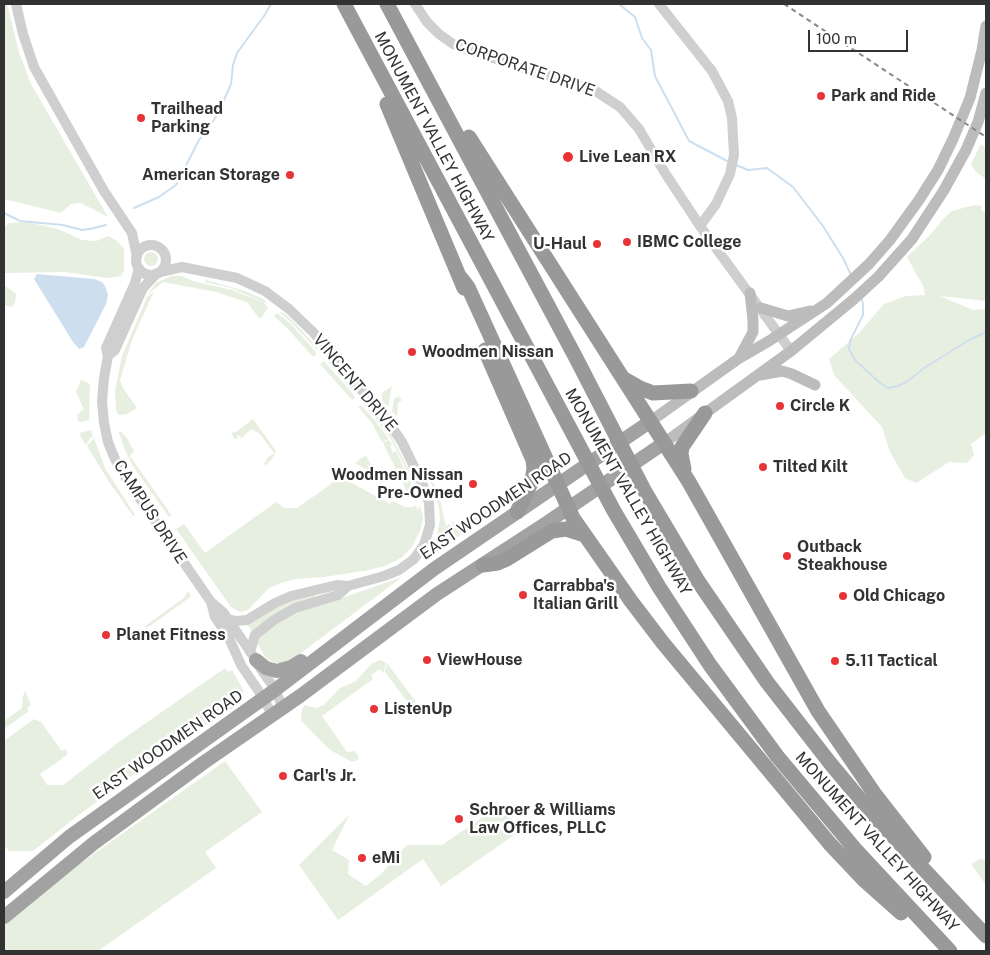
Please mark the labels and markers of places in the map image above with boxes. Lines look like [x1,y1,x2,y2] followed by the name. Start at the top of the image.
[831,86,936,106] place label: Park and Ride
[815,90,827,102] marker: Park and Ride
[151,99,223,137] place label: Trailhead Parking
[135,112,147,124] marker: Trailhead Parking
[579,147,676,167] place label: Live Lean RX
[561,150,575,164] marker: Live Lean RX
[142,165,280,185] place label: American Storage
[284,169,296,181] marker: American Storage
[637,232,742,252] place label: IBMC College
[533,234,587,254] place label: U-Haul
[621,236,633,248] marker: IBMC College
[591,238,603,250] marker: U-Haul
[422,342,554,362] place label: Woodmen Nissan
[406,346,418,358] marker: Woodmen Nissan
[790,396,850,416] place label: Circle K
[774,400,786,412] marker: Circle K
[773,457,848,477] place label: Tilted Kilt
[757,461,769,473] marker: Tilted Kilt
[331,465,463,503] place label: Woodmen Nissan Pre-Owned
[467,478,479,490] marker: Woodmen Nissan Pre-Owned
[797,537,888,575] place label: Outback Steakhouse
[781,550,793,562] marker: Outback Steakhouse
[533,576,618,614] place label: Carrabba's Italian Grill
[853,586,945,606] place label: Old Chicago
[517,589,529,601] marker: Carrabba's Italian Grill
[837,590,849,602] marker: Old Chicago
[116,625,226,645] place label: Planet Fitness
[100,629,112,641] marker: Planet Fitness
[437,650,523,670] place label: ViewHouse
[845,651,938,671] place label: 5.11 Tactical
[421,654,433,666] marker: ViewHouse
[829,655,841,667] marker: 5.11 Tactical
[384,699,452,719] place label: ListenUp
[368,703,380,715] marker: ListenUp
[293,766,356,786] place label: Carl's Jr.
[277,770,289,782] marker: Carl's Jr.
[469,800,616,838] place label: Schroer & Williams Law Offices, PLLC
[453,813,465,825] marker: Schroer & Williams Law Offices, PLLC
[372,848,400,868] place label: eMi
[356,852,368,864] marker: eMi

